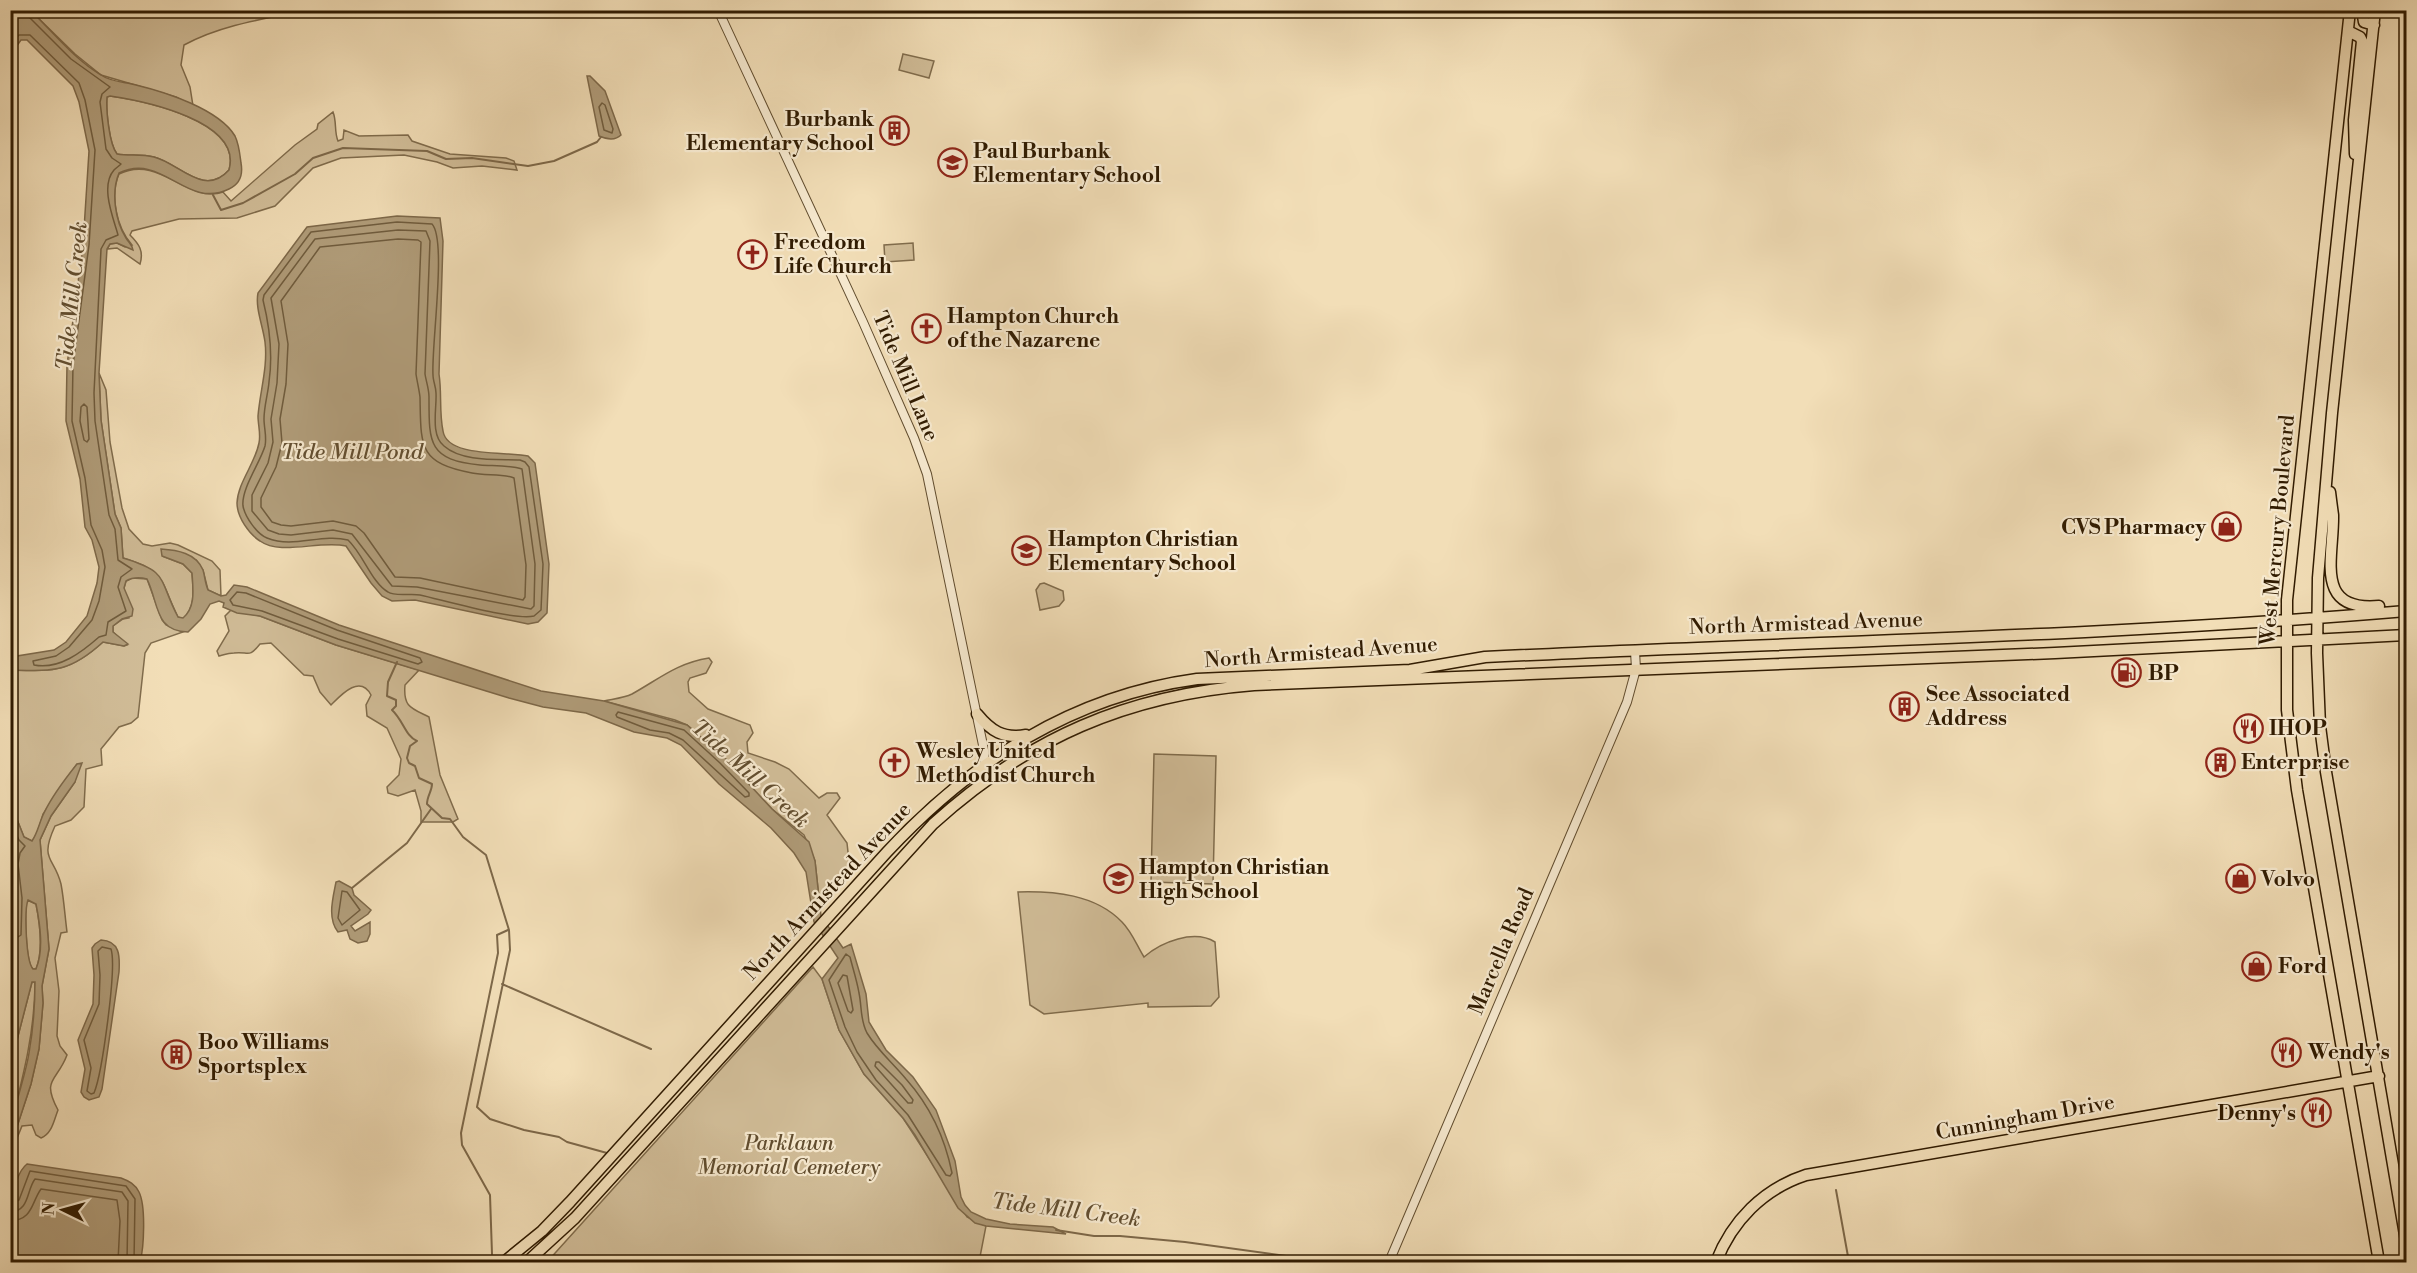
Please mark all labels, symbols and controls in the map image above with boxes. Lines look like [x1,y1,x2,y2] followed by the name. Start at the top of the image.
[686,107,875,157] place label: Burbank Elementary School
[879,115,911,147] building icon: Burbank Elementary School
[973,139,1161,189] place label: Paul Burbank Elementary School
[936,147,968,179] school or university icon: Paul Burbank Elementary School
[51,220,94,372] water label: Tide Mill Creek
[774,230,892,280] place label: Freedom Life Church
[737,238,769,270] church icon: Freedom Life Church
[947,304,1119,354] place label: Hampton Church of the Nazarene
[866,308,944,445] street label: Tide Mill Lane
[910,312,942,344] church icon: Hampton Church of the Nazarene
[2255,414,2301,648] street label: West Mercury Boulevard
[281,439,425,466] water label: Tide Mill Pond
[2211,511,2243,543] shop icon: CVS Pharmacy
[2061,515,2206,541] place label: CVS Pharmacy
[1048,527,1238,577] place label: Hampton Christian Elementary School
[1011,535,1043,567] school or university icon: Hampton Christian Elementary School
[1689,607,1923,641] street label: North Armistead Avenue
[1203,632,1439,674] street label: North Armistead Avenue
[2111,657,2143,689] fuel station icon: BP
[2148,661,2179,687] place label: BP
[1925,682,2070,732] place label: See Associated Address
[1889,690,1921,722] building icon: See Associated Address
[2232,712,2264,744] restaurant icon: IHOP
[685,714,815,834] water label: Tide Mill Creek
[2269,716,2327,742] place label: IHOP
[915,739,1095,789] place label: Wesley United Methodist Church
[2204,746,2236,778] building icon: Enterprise
[879,747,911,779] church icon: Wesley United Methodist Church
[2241,750,2349,776] place label: Enterprise
[738,797,917,986] street label: North Armistead Avenue
[1139,855,1329,905] place label: Hampton Christian High School
[1102,863,1134,895] school or university icon: Hampton Christian High School
[2224,863,2256,895] shop icon: Volvo
[2260,867,2315,893] place label: Volvo
[1464,884,1540,1019] street label: Marcella Road
[2241,950,2273,982] shop icon: Ford
[2278,954,2327,980] place label: Ford
[198,1030,329,1080] place label: Boo Williams Sportsplex
[2271,1036,2303,1068] restaurant icon: Wendy's
[161,1038,193,1070] building icon: Boo Williams Sportsplex
[2307,1040,2390,1066] place label: Wendy's
[1934,1089,2117,1147] street label: Cunningham Drive
[2301,1097,2333,1129] restaurant icon: Denny's
[2217,1101,2296,1127] place label: Denny's
[698,1131,881,1181] park label: Parklawn Memorial Cemetery
[33,1180,93,1240] north arrow
[990,1188,1142,1233] water label: Tide Mill Creek
[39,1201,60,1216] text: N

